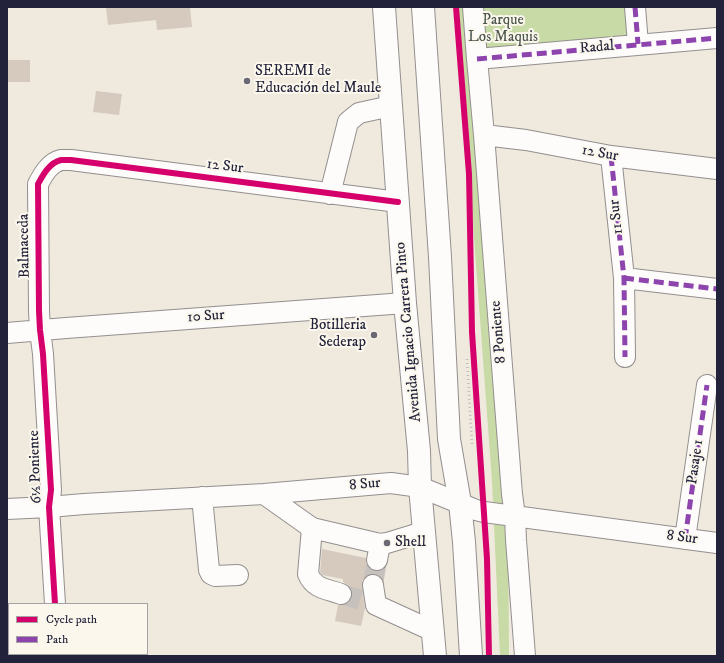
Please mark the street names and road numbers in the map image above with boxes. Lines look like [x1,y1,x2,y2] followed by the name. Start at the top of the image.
[579,38,615,58] street label: Radal
[580,142,620,166] street label: 12 Sur
[206,156,244,178] street label: 12 Sur
[606,199,628,235] street label: 11 Sur
[15,214,35,278] street label: Balmaceda
[392,241,426,423] street label: Avenida Ignacio Carrera Pinto
[487,300,511,364] street label: 8 Poniente
[187,307,225,327] street label: 10 Sur
[26,430,46,504] street label: 6½ Poniente
[684,438,708,486] street label: Pasaje 1
[349,475,381,495] street label: 8 Sur
[665,527,699,549] street label: 8 Sur

